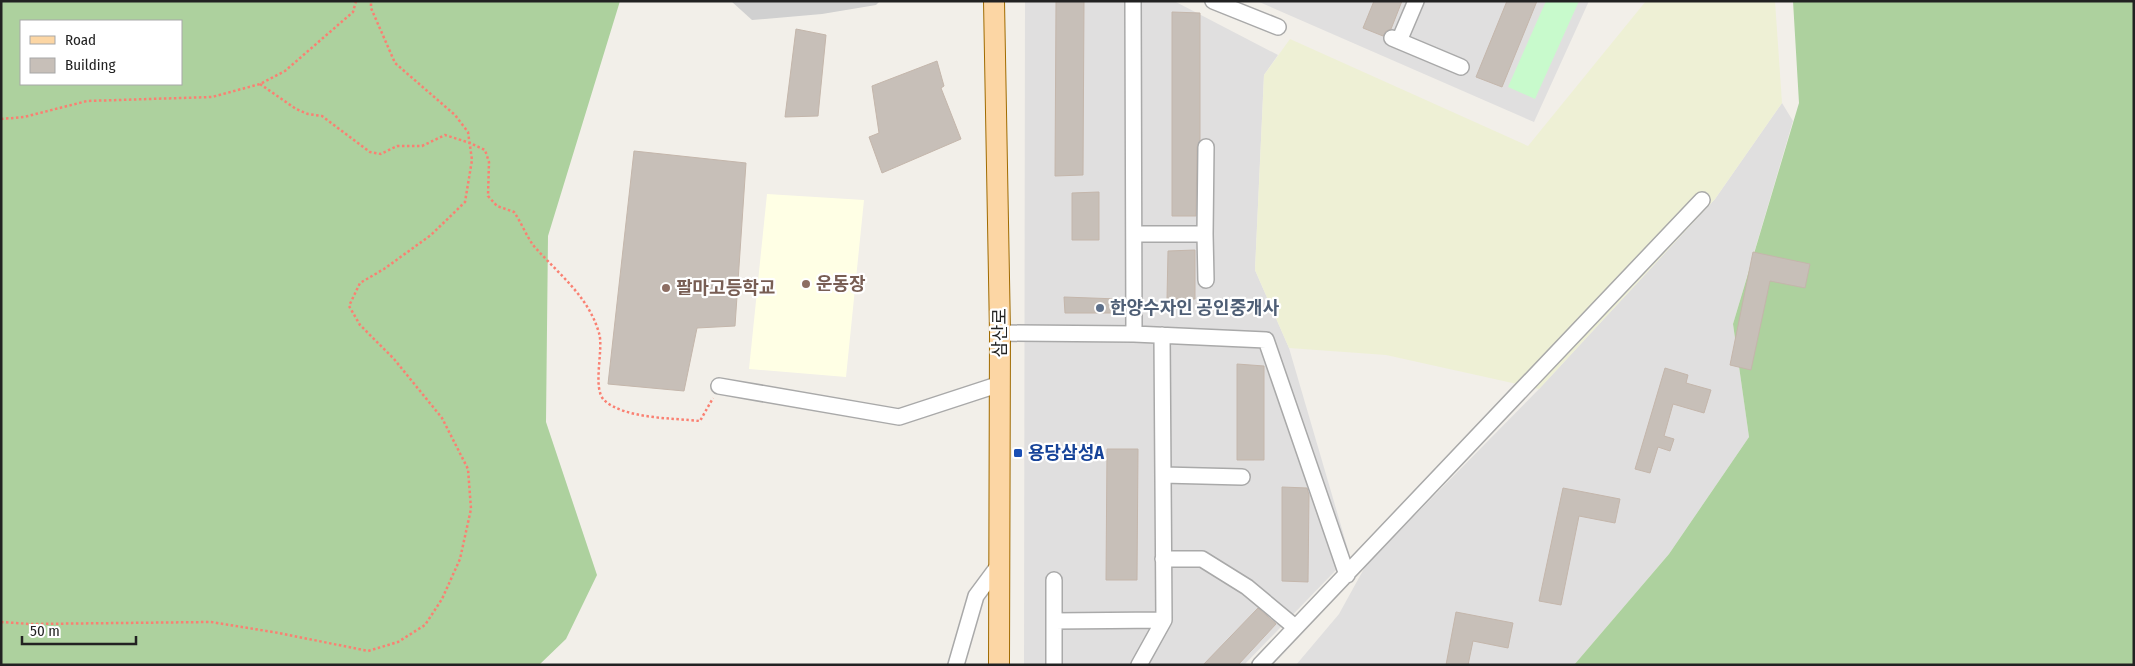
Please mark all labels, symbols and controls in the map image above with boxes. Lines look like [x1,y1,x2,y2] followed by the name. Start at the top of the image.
[20,20,182,85] legend
[65,31,96,49] text: Road
[65,56,116,74] text: Building
[816,273,866,295] place label: 운동장
[676,277,775,299] place label: 팔마고등학교
[800,278,812,290] marker: 운동장
[660,282,672,294] marker: 팔마고등학교
[1110,297,1280,319] place label: 한양수자인 공인중개사
[1094,302,1106,314] marker: 한양수자인 공인중개사
[989,308,1011,358] street label: 삼산로
[1028,442,1104,464] place label: 용당삼성A
[1012,447,1024,459] marker: 용당삼성A
[22,614,136,646] scale bar
[30,622,60,640] text: 50 m

